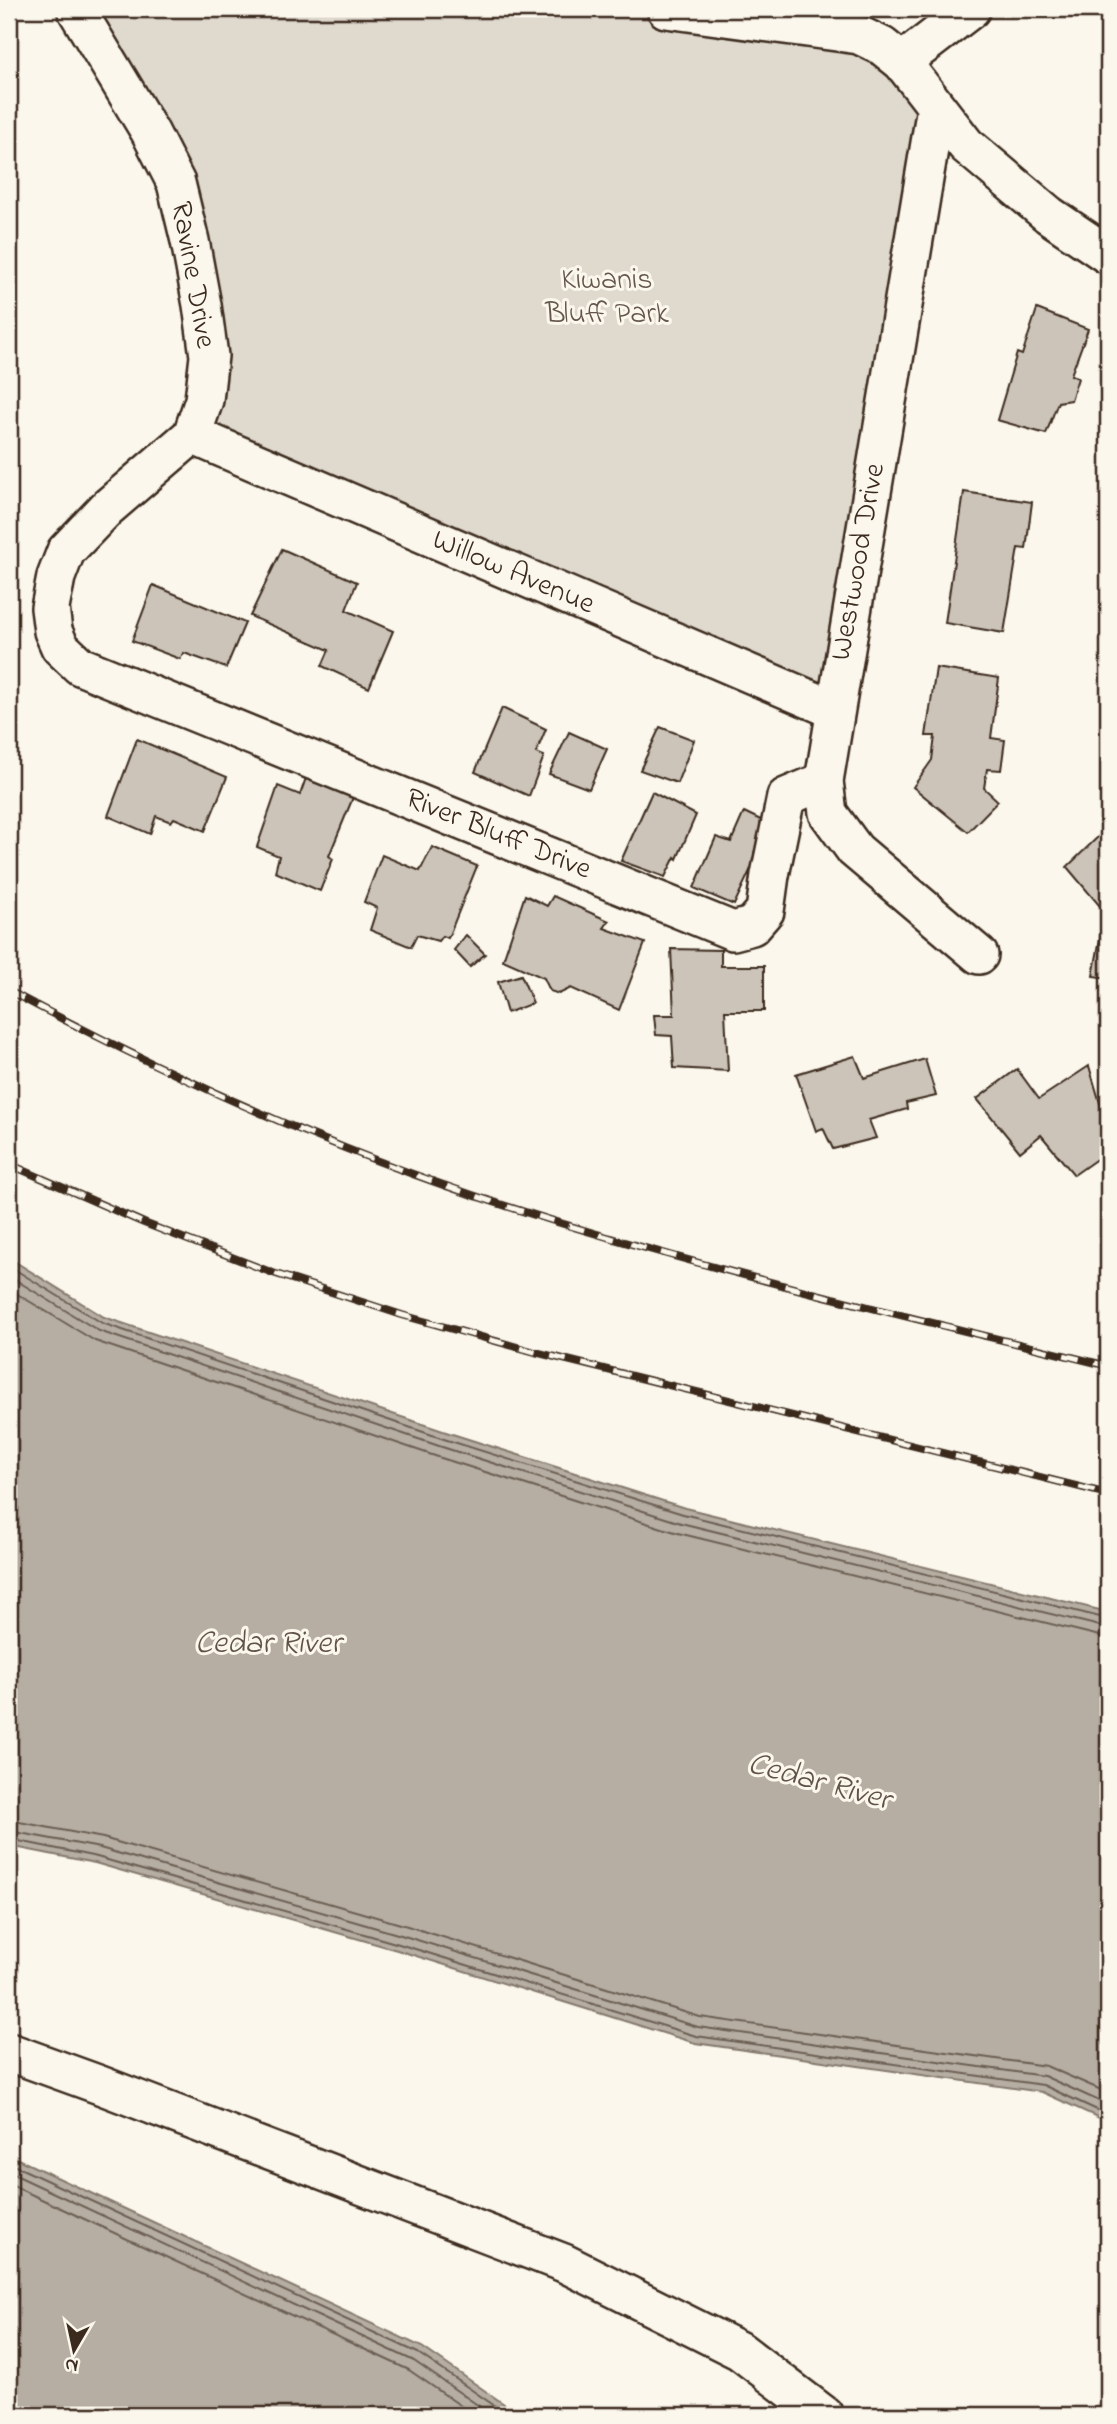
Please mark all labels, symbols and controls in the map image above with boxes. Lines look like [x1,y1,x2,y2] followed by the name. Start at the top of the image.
[157,198,227,352] street label: Ravine Drive
[544,259,670,337] park label: Kiwanis Bluff Park
[820,459,898,664] street label: Westwood Drive
[425,519,602,627] street label: Willow Avenue
[398,778,598,892] street label: River Bluff Drive
[195,1621,345,1668] water label: Cedar River
[742,1741,900,1826] water label: Cedar River
[38,2316,108,2386] north arrow
[63,2350,80,2379] text: N

